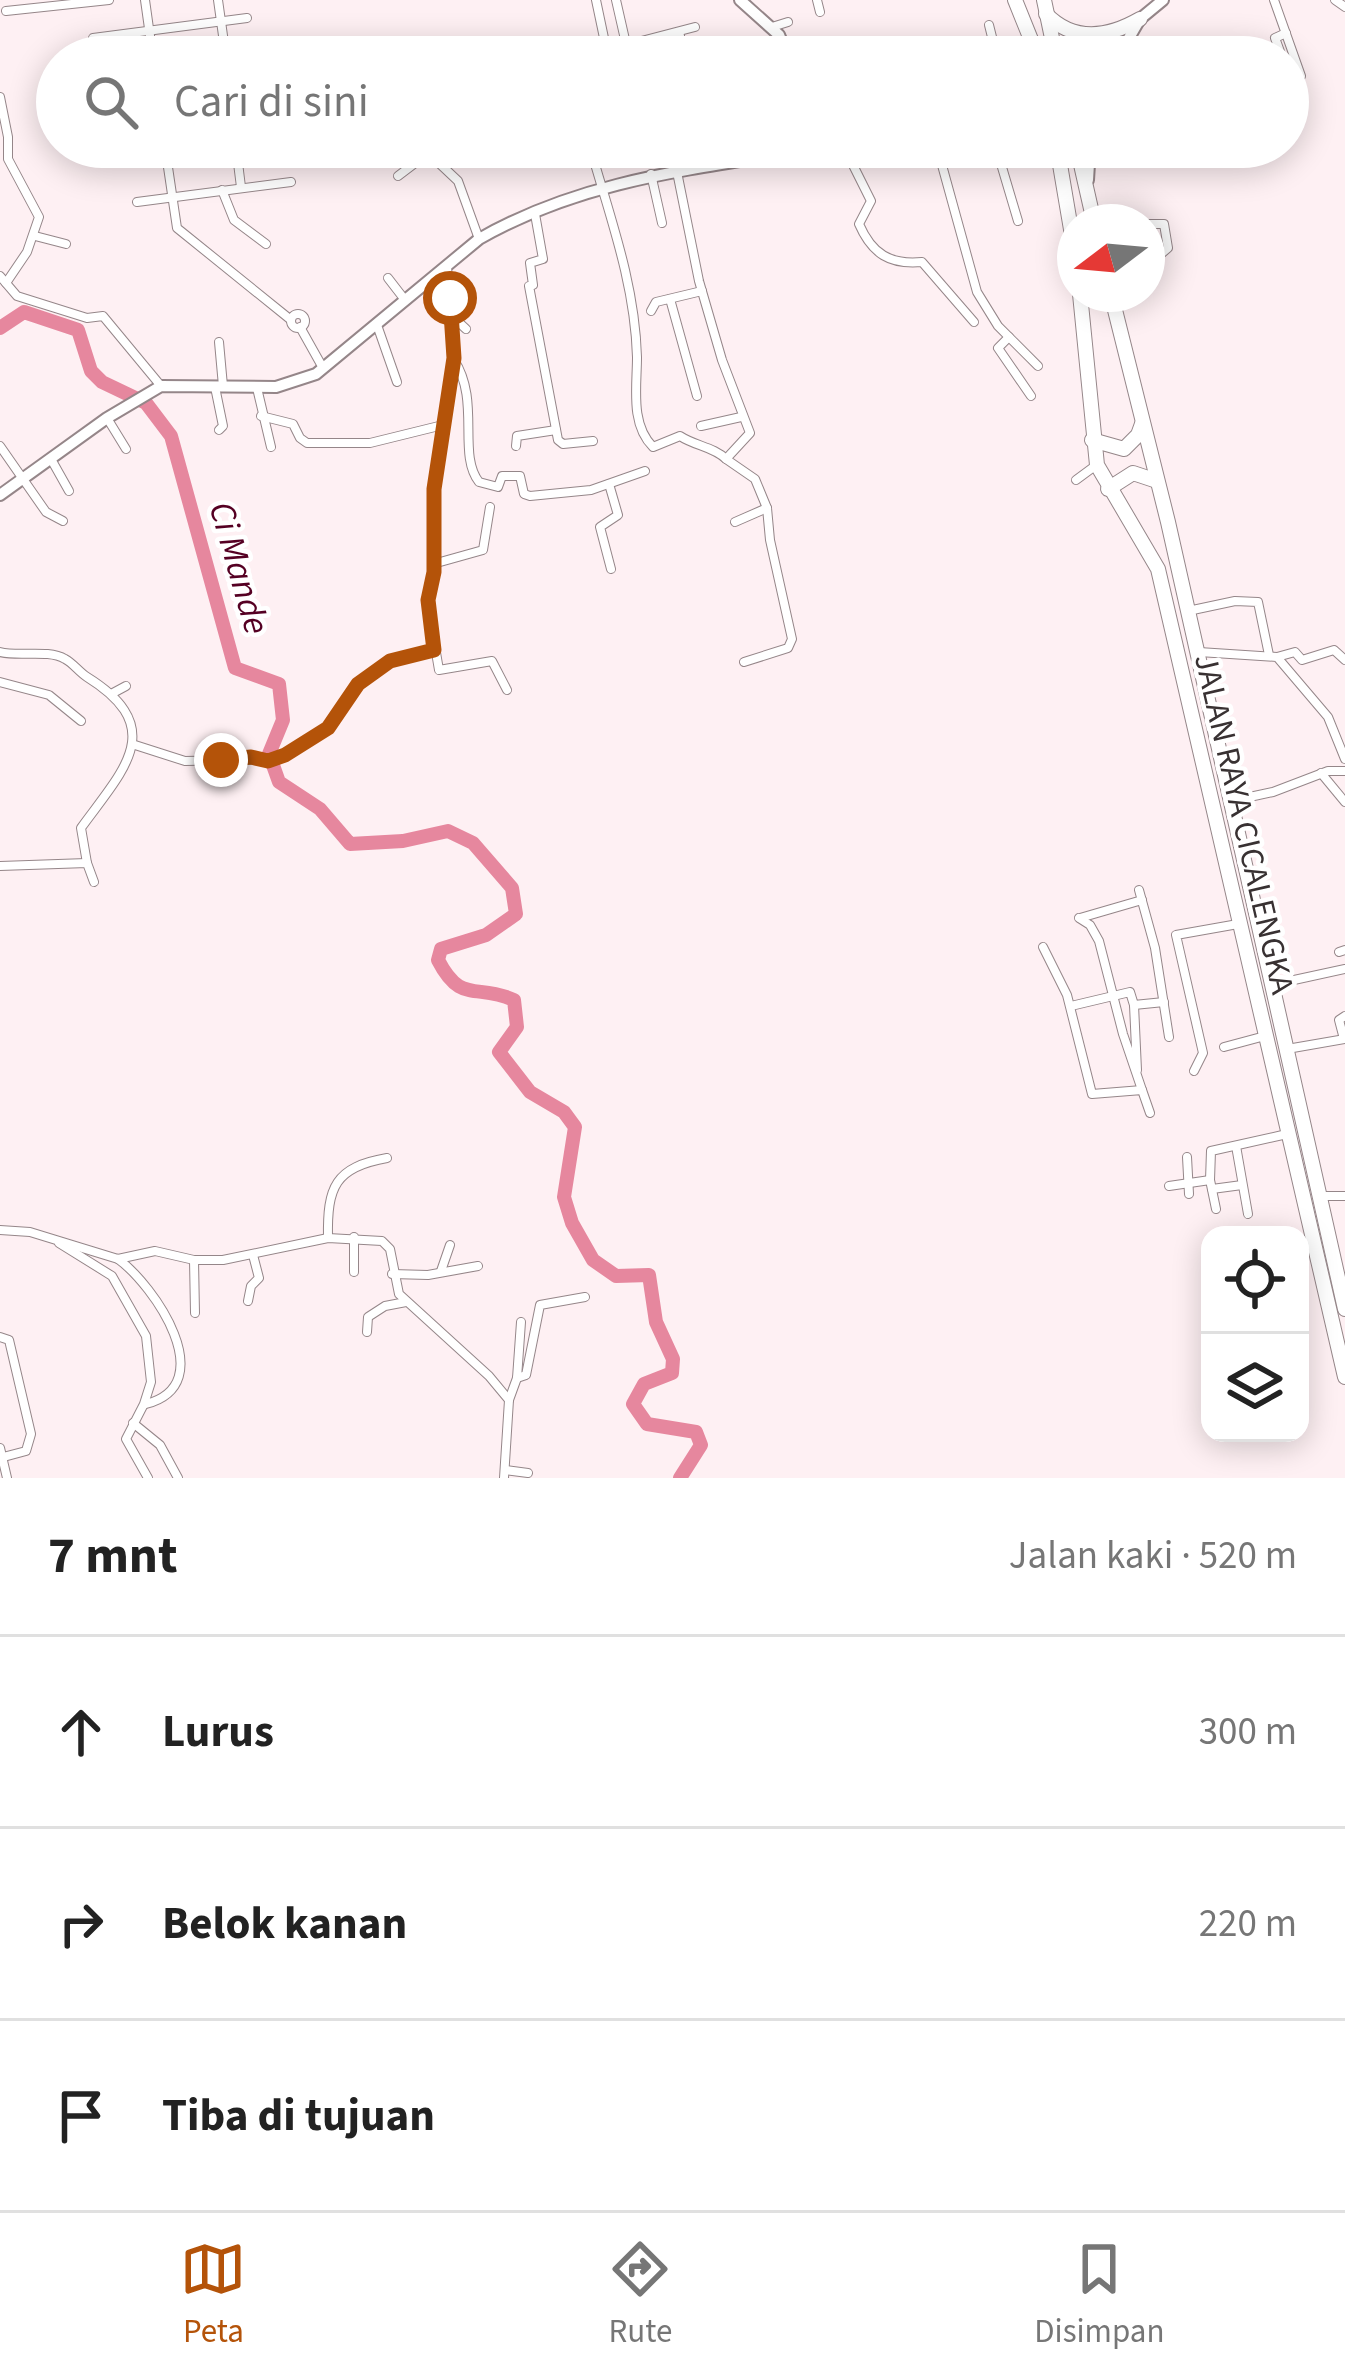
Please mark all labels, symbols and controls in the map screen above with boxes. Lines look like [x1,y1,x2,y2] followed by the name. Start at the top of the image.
[36,36,1309,168] search box
[78,69,144,135] icon: search
[174,70,369,134] text: Cari di sini
[1057,204,1165,312] north arrow
[423,271,477,325] route start
[196,496,282,640] water label: Ci Mande
[1182,649,1306,999] street label: JALAN RAYA CICALENGKA
[194,733,248,787] route end
[1201,1226,1309,1442] map controls
[1201,1226,1309,1334] button: locate
[1201,1334,1309,1442] button: layers
[48,1520,178,1592] text: 7 mnt
[1009,1528,1297,1584] text: Jalan kaki · 520 m
[48,1699,114,1765] icon: ahead
[162,1700,274,1764] text: Lurus
[1199,1704,1297,1760] text: 300 m
[48,1891,114,1957] icon: right
[162,1892,407,1956] text: Belok kanan
[1199,1896,1297,1952] text: 220 m
[48,2083,114,2149] icon: arrive
[162,2084,435,2148] text: Tiba di tujuan
[180,2236,246,2355] tab: Peta
[607,2236,673,2355] tab: Rute
[1034,2236,1165,2355] tab: Disimpan

